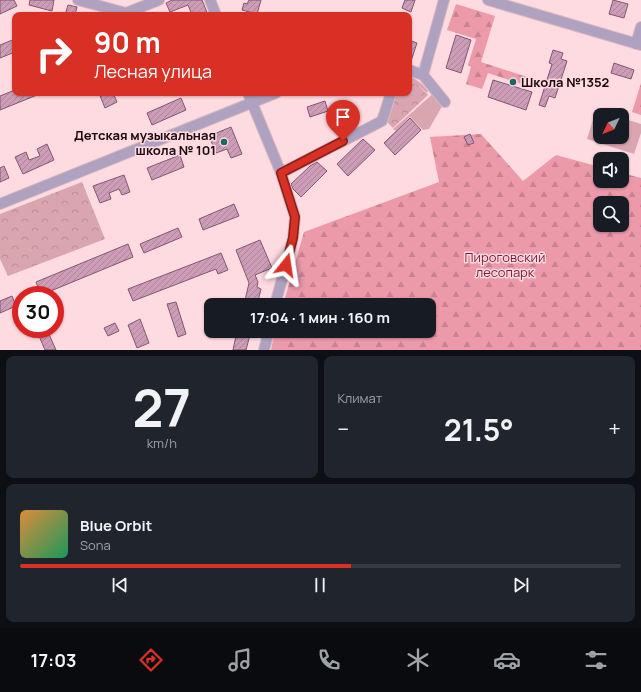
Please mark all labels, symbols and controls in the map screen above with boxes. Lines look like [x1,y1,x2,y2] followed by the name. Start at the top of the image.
[94,23,161,61] text: 90 m
[28,28,80,80] icon: right
[94,59,212,83] text: Лесная улица
[521,73,609,91] place label: Школа №1352
[508,77,518,87] marker: Школа №1352
[326,100,360,141] pin
[332,106,354,128] icon: arrive
[593,108,629,144] north arrow
[593,108,629,232] map controls
[74,126,216,159] place label: Детская музыкальная школа № 101
[219,137,229,147] marker: Детская музыкальная школа № 101
[593,152,629,188] button: sound
[593,196,629,232] button: search
[265,244,307,286] position arrow
[465,248,545,281] park label: Пироговский лесопарк
[12,286,64,338] speed limit sign: 30
[250,307,390,328] text: 17:04 · 1 мин · 160 m
[132,372,191,443] text: 27
[338,389,382,407] text: Климат
[444,409,514,450] text: 21.5°
[338,414,349,444] text: −
[608,414,621,444] text: +
[147,434,177,452] text: km/h
[80,515,152,536] text: Blue Orbit
[80,536,111,554] text: Sona
[109,574,131,596] icon: previous
[309,574,331,596] icon: pause
[510,574,532,596] icon: next
[137,646,165,674] icon: directions
[226,646,254,674] icon: music
[315,646,343,674] icon: phone
[404,646,432,674] icon: climate
[493,646,521,674] icon: car
[582,646,610,674] icon: filters
[31,648,76,672] text: 17:03

